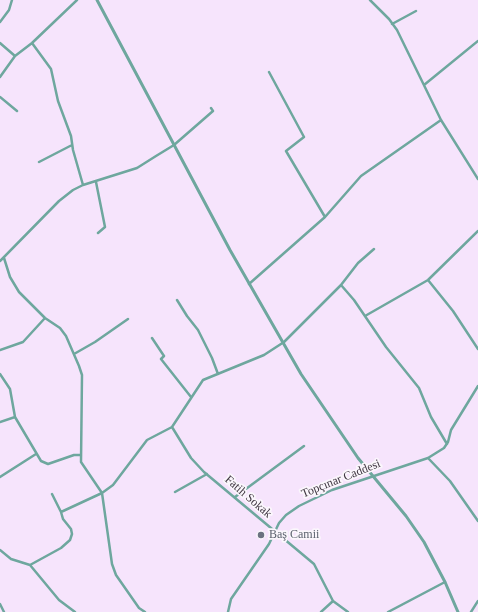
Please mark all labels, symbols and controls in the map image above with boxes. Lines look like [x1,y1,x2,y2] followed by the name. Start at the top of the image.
[299,457,383,501] street label: Topçınar Caddesi
[222,473,274,521] street label: Fatih Sokak
[269,528,319,542] place label: Baş Camii
[256,530,266,540] marker: Baş Camii

